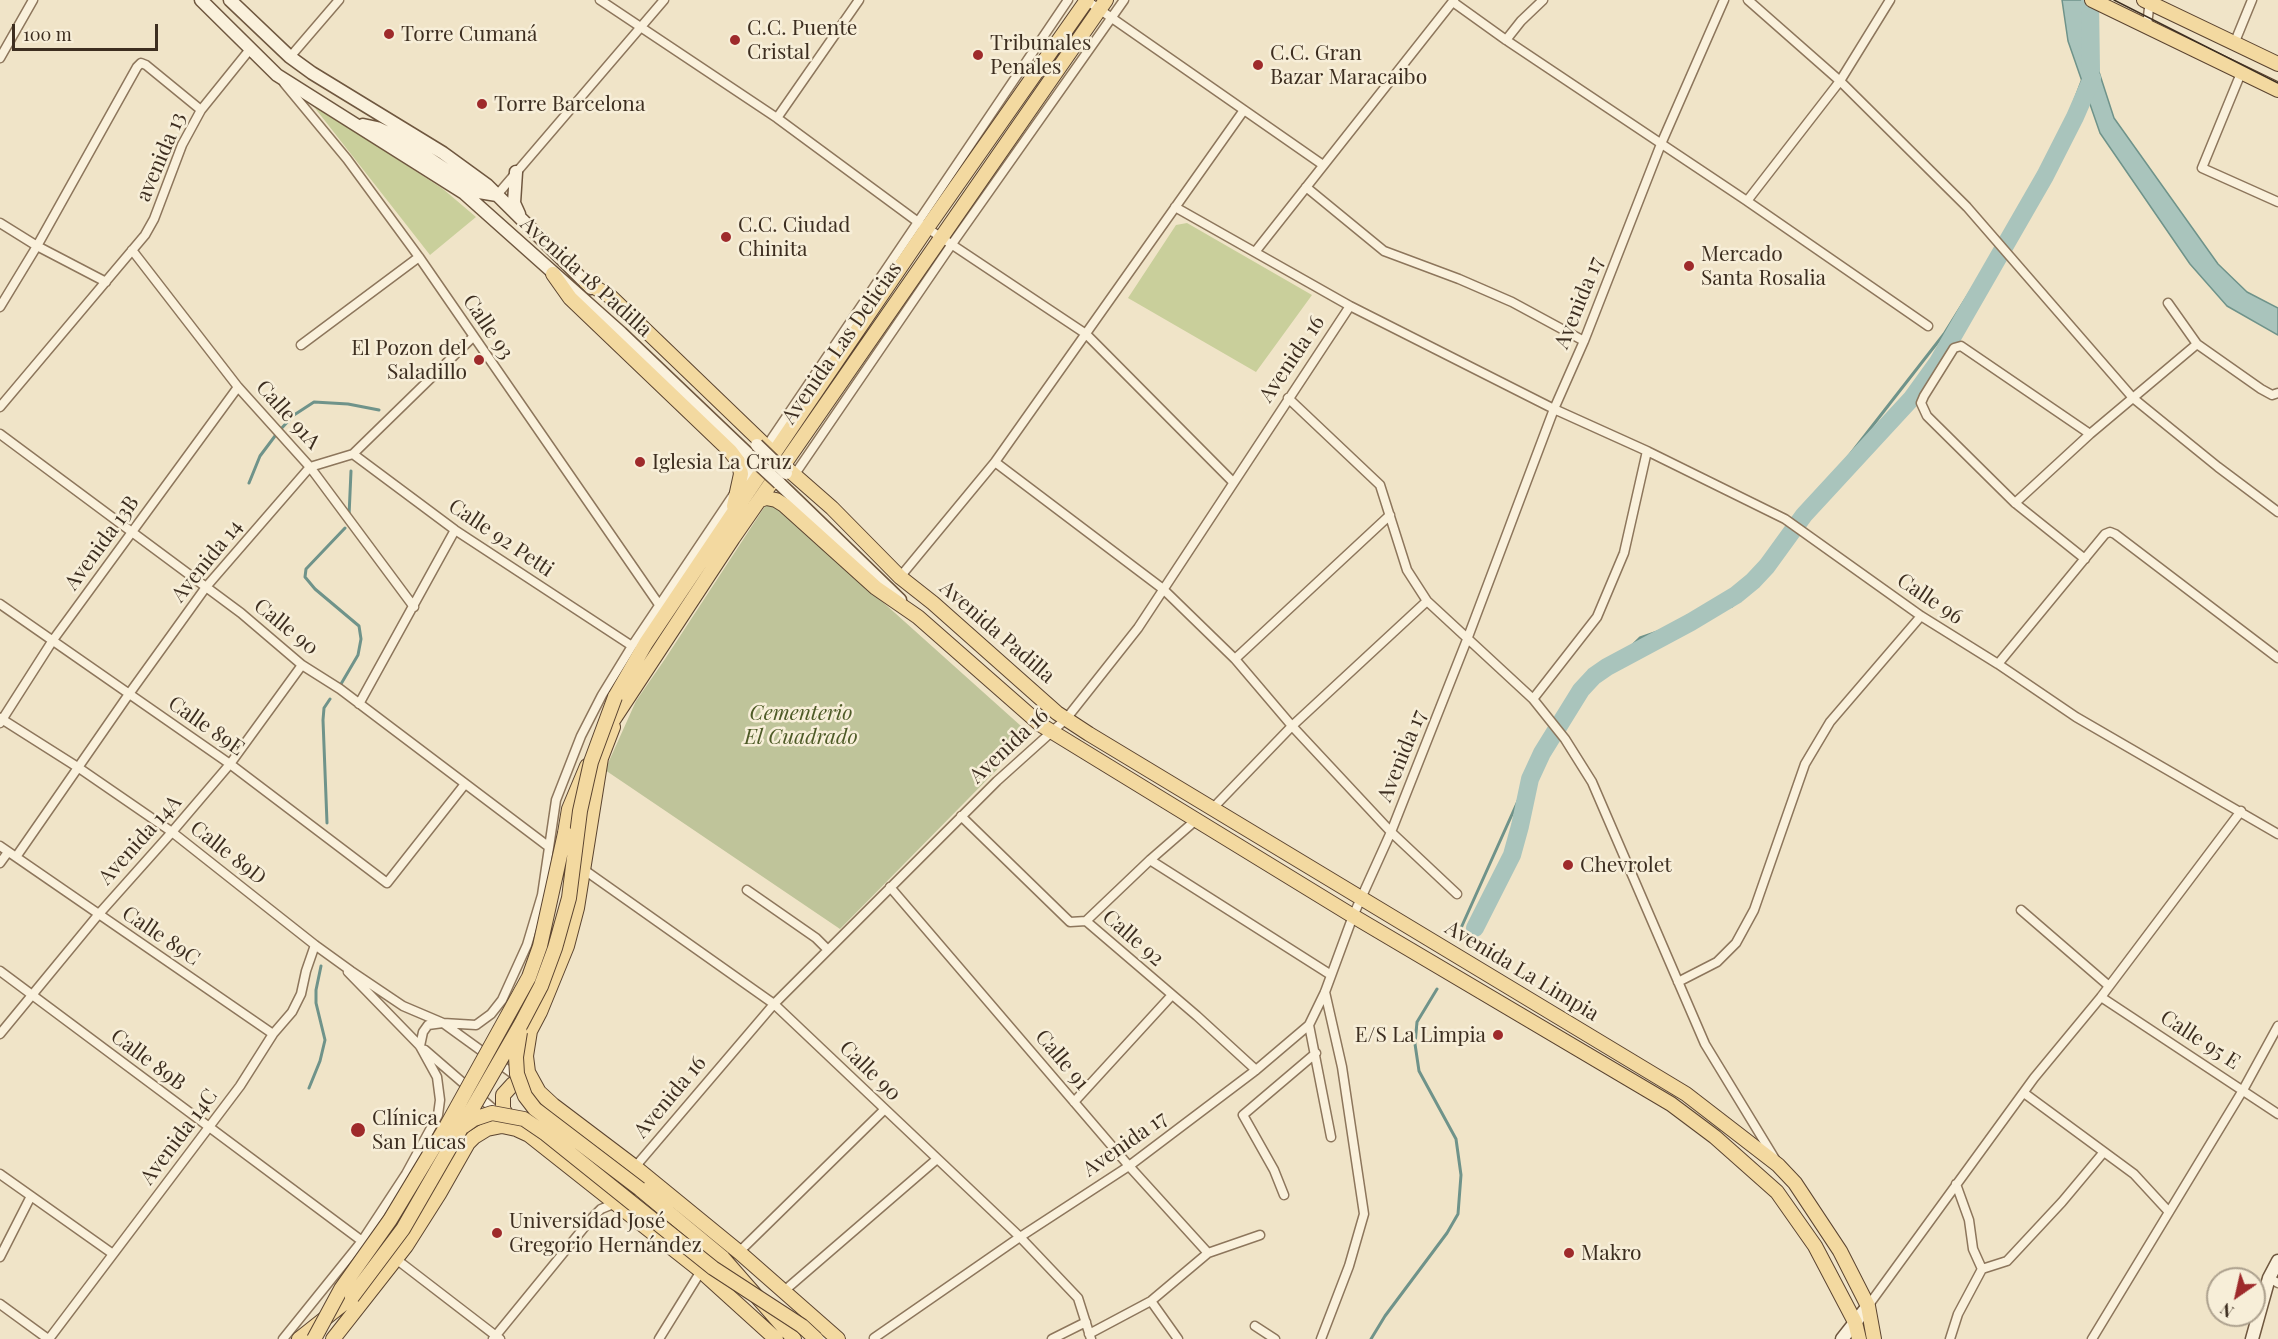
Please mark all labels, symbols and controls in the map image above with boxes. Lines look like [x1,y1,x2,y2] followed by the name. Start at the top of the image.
[15,12,160,50] scale bar
[747,15,857,65] place label: C.C. Puente Cristal
[401,21,538,47] place label: Torre Cumaná
[23,22,72,46] text: 100 m
[382,27,396,41] marker: Torre Cumaná
[990,30,1091,80] place label: Tribunales Penales
[728,33,742,47] marker: C.C. Puente Cristal
[1270,40,1427,90] place label: C.C. Gran Bazar Maracaibo
[971,48,985,62] marker: Tribunales Penales
[1251,58,1265,72] marker: C.C. Gran Bazar Maracaibo
[494,91,645,117] place label: Torre Barcelona
[475,97,489,111] marker: Torre Barcelona
[131,109,191,205] street label: avenida 13
[515,211,657,343] street label: Avenida 18 Padilla
[738,212,850,262] place label: C.C. Ciudad Chinita
[719,230,733,244] marker: C.C. Ciudad Chinita
[1701,241,1826,291] place label: Mercado Santa Rosalia
[1549,253,1609,353] street label: Avenida 17
[777,257,907,429] street label: Avenida Las Delicias
[1682,259,1696,273] marker: Mercado Santa Rosalia
[457,290,519,364] street label: Calle 93
[1254,311,1330,407] street label: Avenida 16
[351,335,467,385] place label: El Pozon del Saladillo
[472,353,486,367] marker: El Pozon del Saladillo
[250,375,326,455] street label: Calle 91A
[652,449,792,475] place label: Iglesia La Cruz
[633,455,647,469] marker: Iglesia La Cruz
[59,491,145,595] street label: Avenida 13B
[444,494,558,582] street label: Calle 92 Petti
[166,515,248,607] street label: Avenida 14
[1892,568,1968,630] street label: Calle 96
[934,575,1060,689] street label: Avenida Padilla
[249,593,323,661] street label: Calle 90
[163,691,249,761] street label: Calle 89E
[744,700,858,750] park label: Cementerio El Cuadrado
[964,703,1054,789] street label: Avenida 16
[1372,706,1432,806] street label: Avenida 17
[93,790,187,890] street label: Avenida 14A
[185,816,271,890] street label: Calle 89D
[1580,852,1672,878] place label: Chevrolet
[1561,858,1575,872] marker: Chevrolet
[117,901,205,971] street label: Calle 89C
[1097,904,1169,972] street label: Calle 92
[1441,915,1603,1027] street label: Avenida La Limpia
[2155,1005,2245,1075] street label: Calle 95 E
[1355,1022,1486,1048] place label: E/S La Limpia
[106,1024,190,1096] street label: Calle 89B
[1030,1025,1094,1095] street label: Calle 91
[1491,1028,1505,1042] marker: E/S La Limpia
[834,1036,906,1106] street label: Calle 90
[628,1051,712,1143] street label: Avenida 16
[135,1084,223,1190] street label: Avenida 14C
[372,1105,466,1155] place label: Clínica San Lucas
[1078,1106,1172,1182] street label: Avenida 17
[349,1121,367,1139] marker: Clínica San Lucas
[509,1208,702,1258] place label: Universidad José Gregorio Hernández
[490,1226,504,1240] marker: Universidad José Gregorio Hernández
[1581,1240,1642,1266] place label: Makro
[1562,1246,1576,1260] marker: Makro
[2206,1267,2266,1327] north arrow
[2216,1299,2237,1323] text: N

